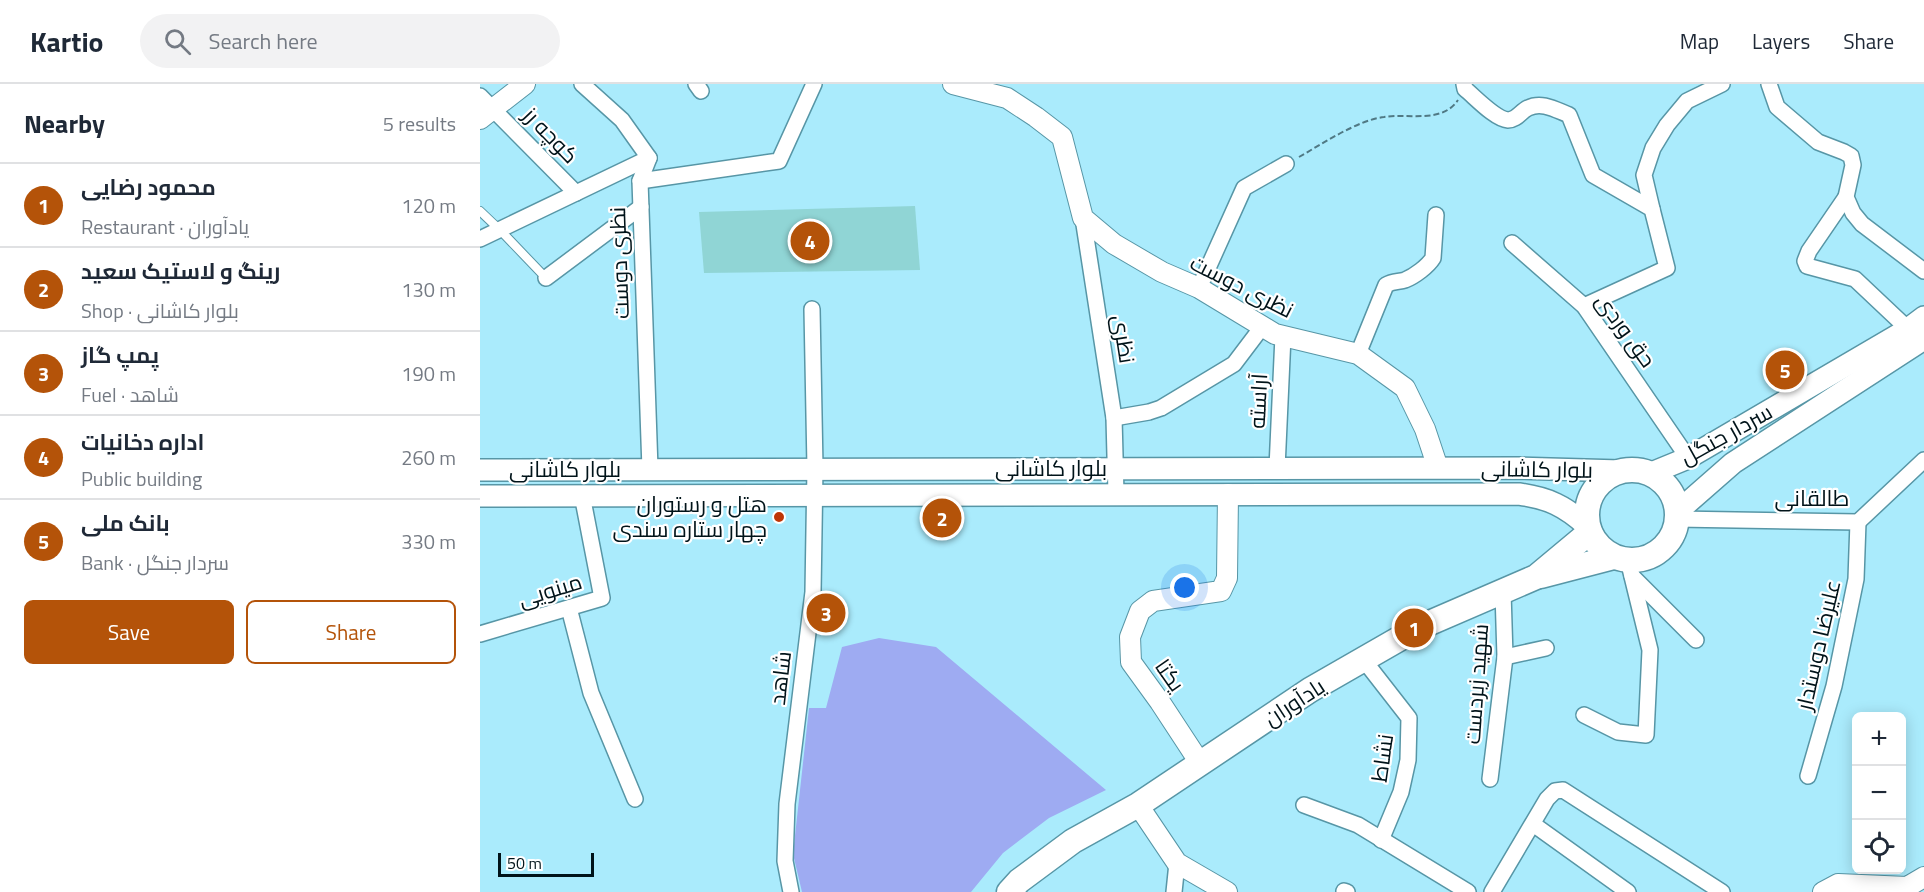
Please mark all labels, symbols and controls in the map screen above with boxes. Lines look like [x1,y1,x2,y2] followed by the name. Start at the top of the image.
[140,14,560,68] search box
[30,20,104,63] text: Kartio
[209,24,318,58] text: Search here
[161,25,194,58] icon: search
[1680,25,1719,57] text: Map
[1752,25,1810,57] text: Layers
[1843,25,1894,57] text: Share
[514,97,587,171] street label: کوچه رز
[24,104,105,143] text: Nearby
[383,108,456,139] text: 5 results
[81,170,216,204] text: محمود رضایی
[38,190,49,221] text: 1
[401,190,456,221] text: 120 m
[600,206,638,320] street label: نظری دوست
[81,211,249,242] text: Restaurant · یادآوران
[790,218,830,264] pin: 4
[1184,245,1300,327] street label: نظری دوست
[81,254,280,288] text: رینگ و لاستیک سعید
[38,274,49,305] text: 2
[401,274,456,305] text: 130 m
[1587,286,1665,374] street label: حق وردی
[81,295,239,326] text: Shop · بلوار کاشانی
[1103,312,1145,366] street label: نظری
[81,338,159,372] text: پمپ گاز
[1766,348,1804,392] pin: 5
[38,358,49,389] text: 3
[401,358,456,389] text: 190 m
[1240,373,1276,429] street label: آراسته
[81,379,179,410] text: Fuel · شاهد
[1673,395,1779,473] street label: سردار جنگل
[81,425,204,459] text: اداره دخانیات
[38,442,49,473] text: 4
[401,442,456,473] text: 260 m
[995,451,1107,485] street label: بلوار کاشانی
[1481,451,1593,487] street label: بلوار کاشانی
[509,452,621,486] street label: بلوار کاشانی
[81,463,202,494] text: Public building
[1775,481,1849,515] street label: طالقانی
[612,487,767,546] place label: هتل و رستوران چهار ستاره سندی
[922,496,962,540] pin: 2
[81,506,170,540] text: بانک ملی
[772,510,786,524] marker: هتل و رستوران چهار ستاره سندی
[38,526,49,557] text: 5
[401,526,456,557] text: 330 m
[81,547,229,578] text: Bank · سردار جنگل
[514,564,586,616] street label: مینویی
[1170,573,1199,602] your location
[1786,576,1850,716] street label: علیرضا دوستدار
[806,590,846,636] pin: 3
[24,600,234,664] button: Save
[246,600,456,664] button: Share
[1394,606,1434,650] pin: 1
[1455,623,1497,745] street label: شهید زبردست
[760,649,800,707] street label: شاهد
[1147,652,1194,698] street label: یکتا
[1257,669,1332,735] street label: یادآوران
[1852,712,1906,874] map controls
[1852,712,1906,766] button: +
[1362,732,1402,784] street label: نشاط
[1852,766,1906,820] button: −
[1852,820,1906,874] button: locate
[498,850,594,878] scale bar
[507,851,542,875] text: 50 m

